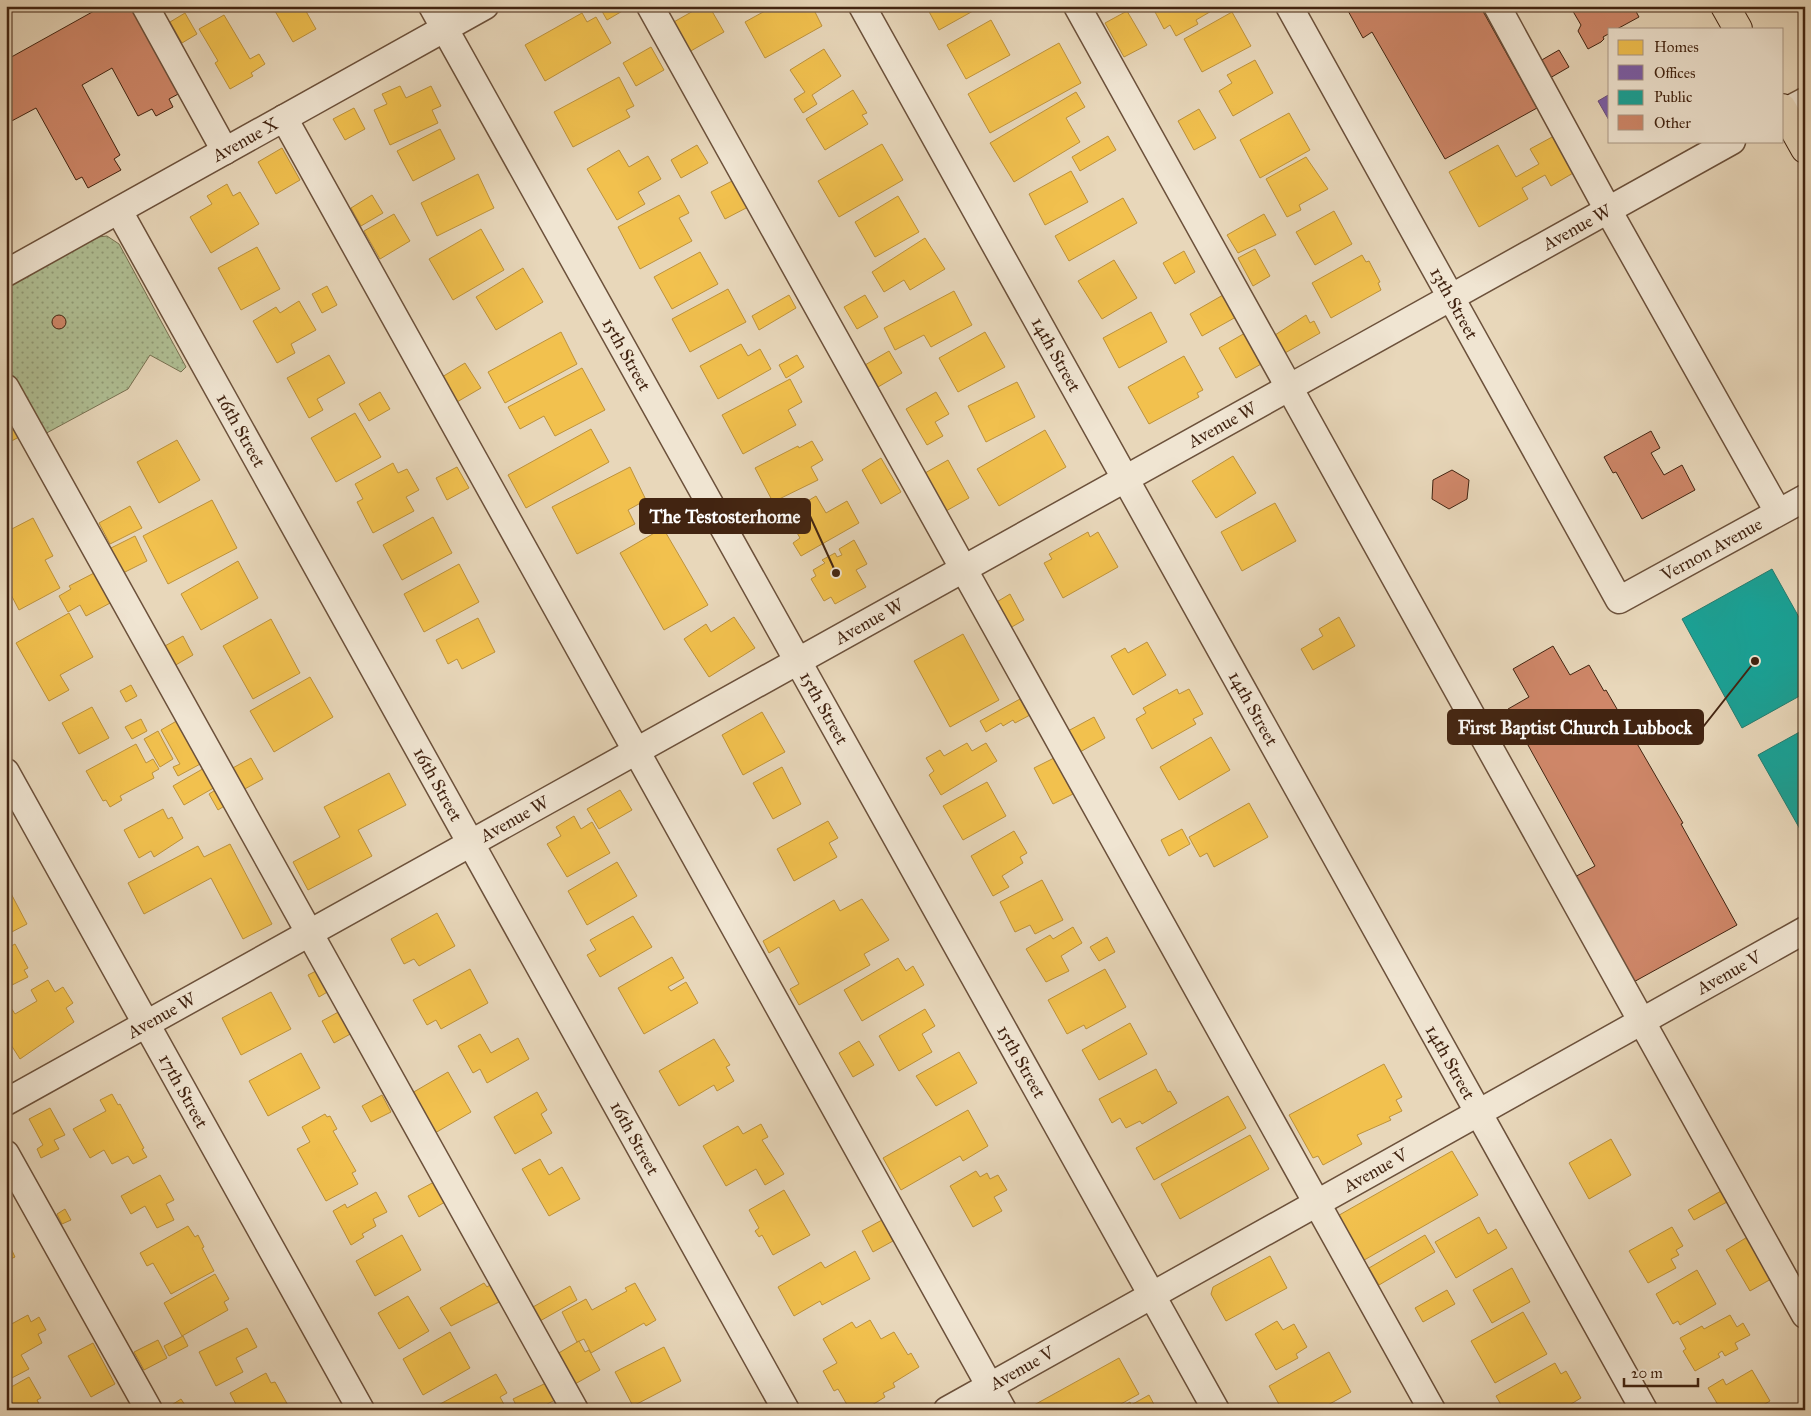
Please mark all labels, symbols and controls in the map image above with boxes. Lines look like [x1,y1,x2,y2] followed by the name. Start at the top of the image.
[1608,28,1784,142] legend
[1654,38,1699,56] text: Homes
[1654,64,1695,82] text: Offices
[1654,88,1692,106] text: Public
[208,112,282,167] street label: Avenue X
[1654,114,1691,132] text: Other
[1538,199,1616,256] street label: Avenue W
[1425,263,1483,344] street label: 13th Street
[1027,313,1086,396] street label: 14th Street
[597,314,656,395] street label: 15th Street
[212,389,271,472] street label: 16th Street
[1183,397,1261,453] street label: Avenue W
[640,499,810,533] callout: The Testosterhome
[649,505,800,528] text: The Testosterhome
[1656,513,1766,586] street label: Vernon Avenue
[830,593,908,650] street label: Avenue W
[1224,667,1283,750] street label: 14th Street
[795,668,853,749] street label: 15th Street
[1448,710,1703,744] callout: First Baptist Church Lubbock
[1458,716,1694,740] text: First Baptist Church Lubbock
[409,743,468,826] street label: 16th Street
[475,791,553,847] street label: Avenue W
[1692,945,1766,1000] street label: Avenue V
[122,987,200,1044] street label: Avenue W
[992,1021,1051,1103] street label: 15th Street
[1421,1021,1480,1104] street label: 14th Street
[154,1050,213,1133] street label: 17th Street
[605,1097,664,1180] street label: 16th Street
[1338,1143,1413,1198] street label: Avenue V
[985,1340,1059,1395] street label: Avenue V
[1624,1356,1697,1388] scale bar
[1631,1364,1663,1382] text: 20 m

